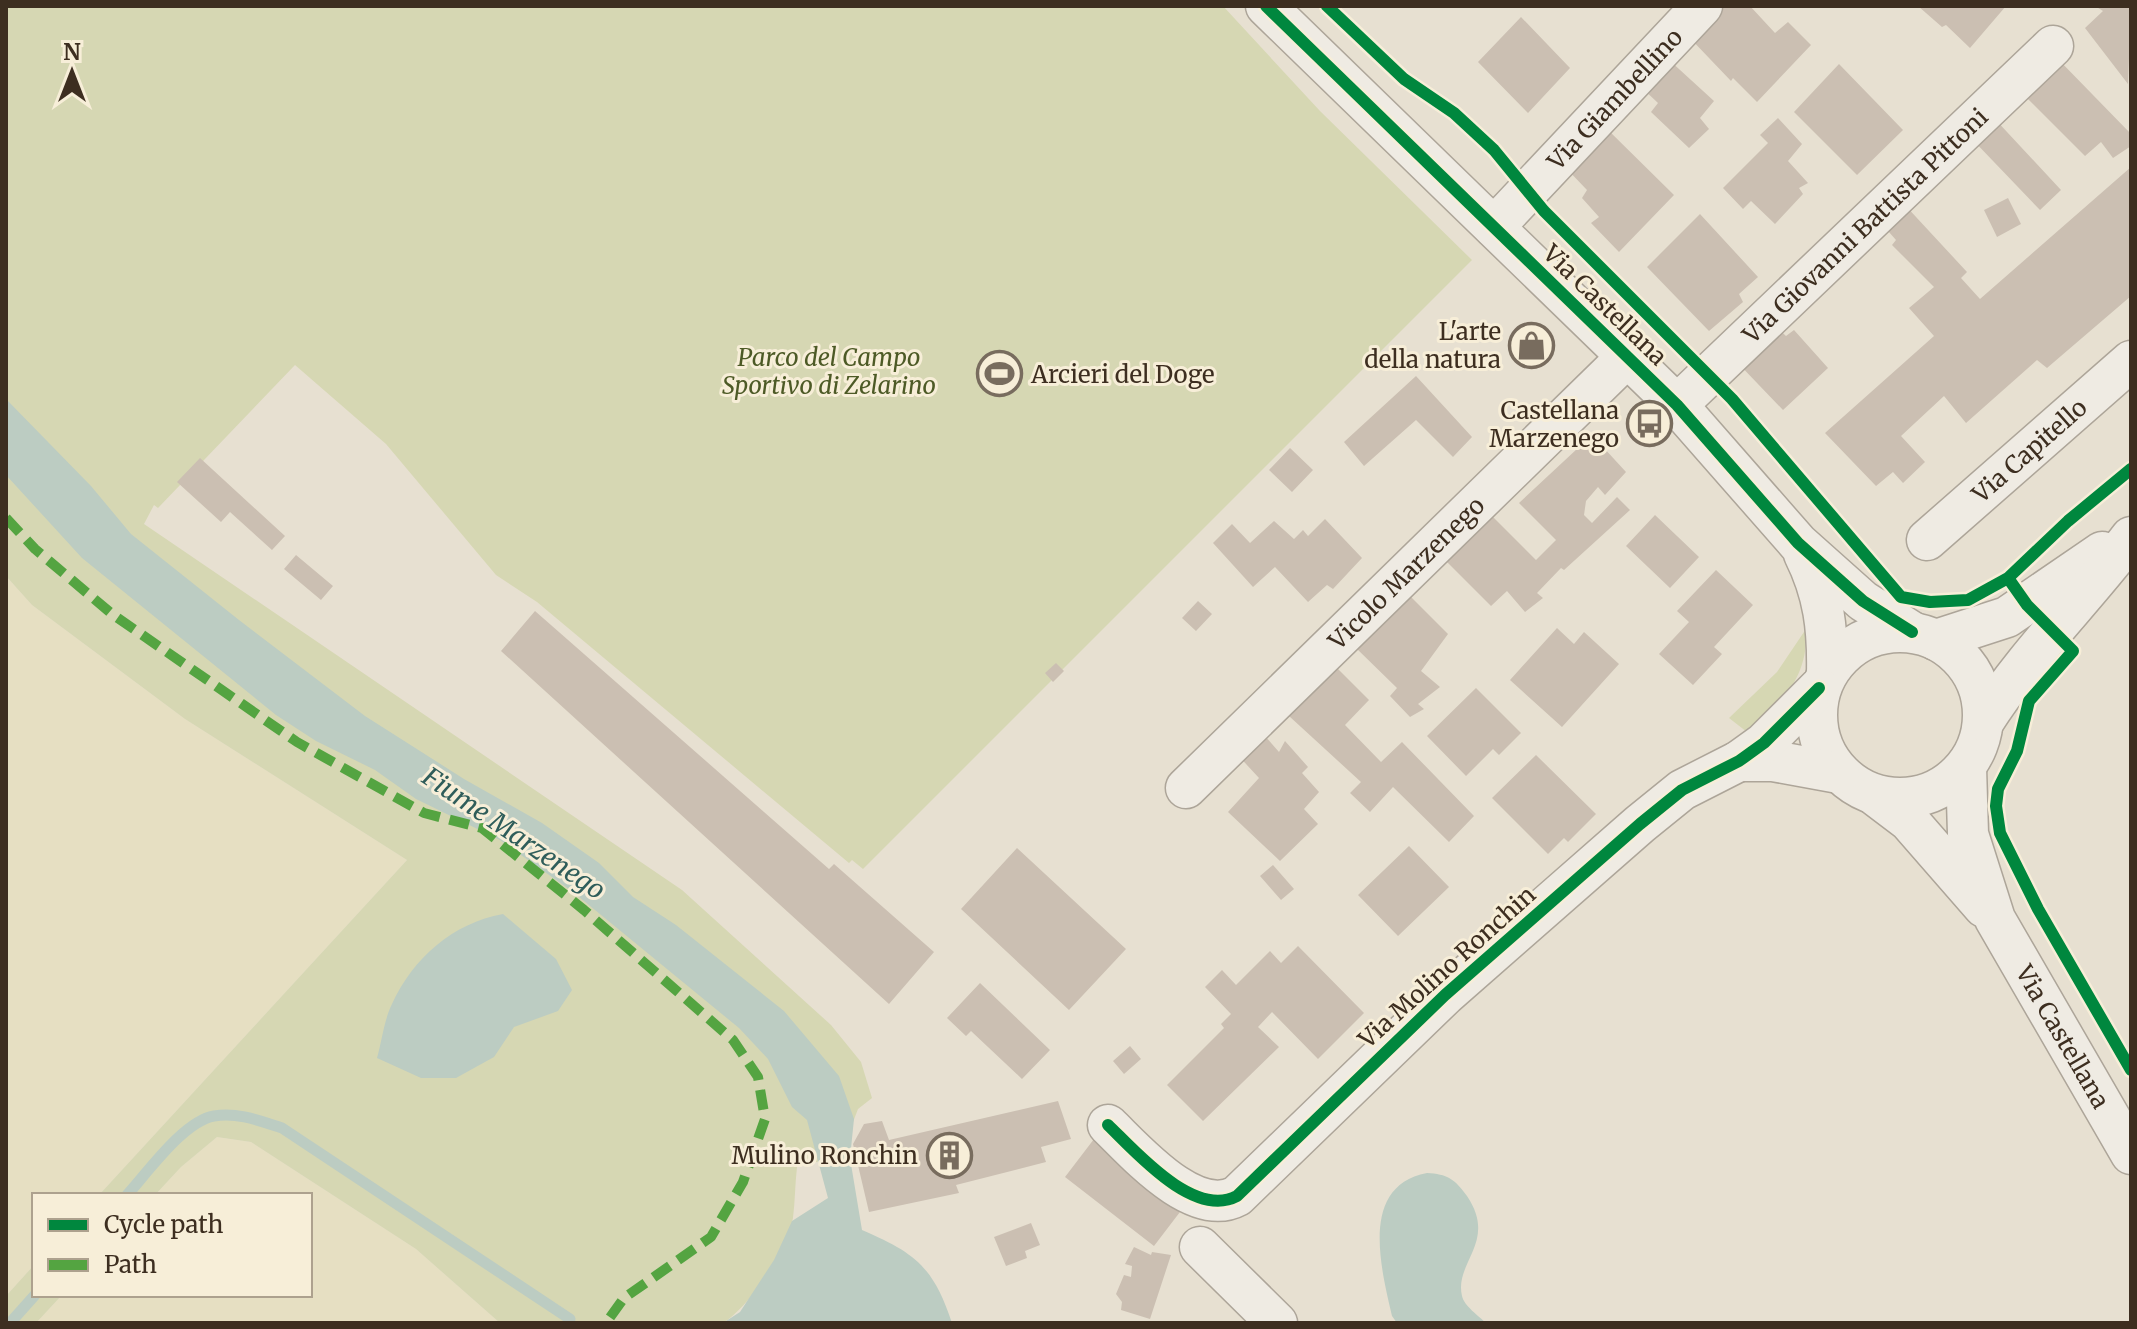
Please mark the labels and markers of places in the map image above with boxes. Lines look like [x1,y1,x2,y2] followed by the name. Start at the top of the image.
[1364,316,1501,375] place label: L'arte della natura
[1508,321,1556,369] shop icon: L'arte della natura
[976,350,1024,398] sports icon: Arcieri del Doge
[1030,359,1215,390] place label: Arcieri del Doge
[1489,395,1619,454] place label: Castellana Marzenego
[1626,400,1674,448] bus stop icon: Castellana Marzenego
[925,1131,973,1179] building icon: Mulino Ronchin
[731,1140,918,1171] place label: Mulino Ronchin

